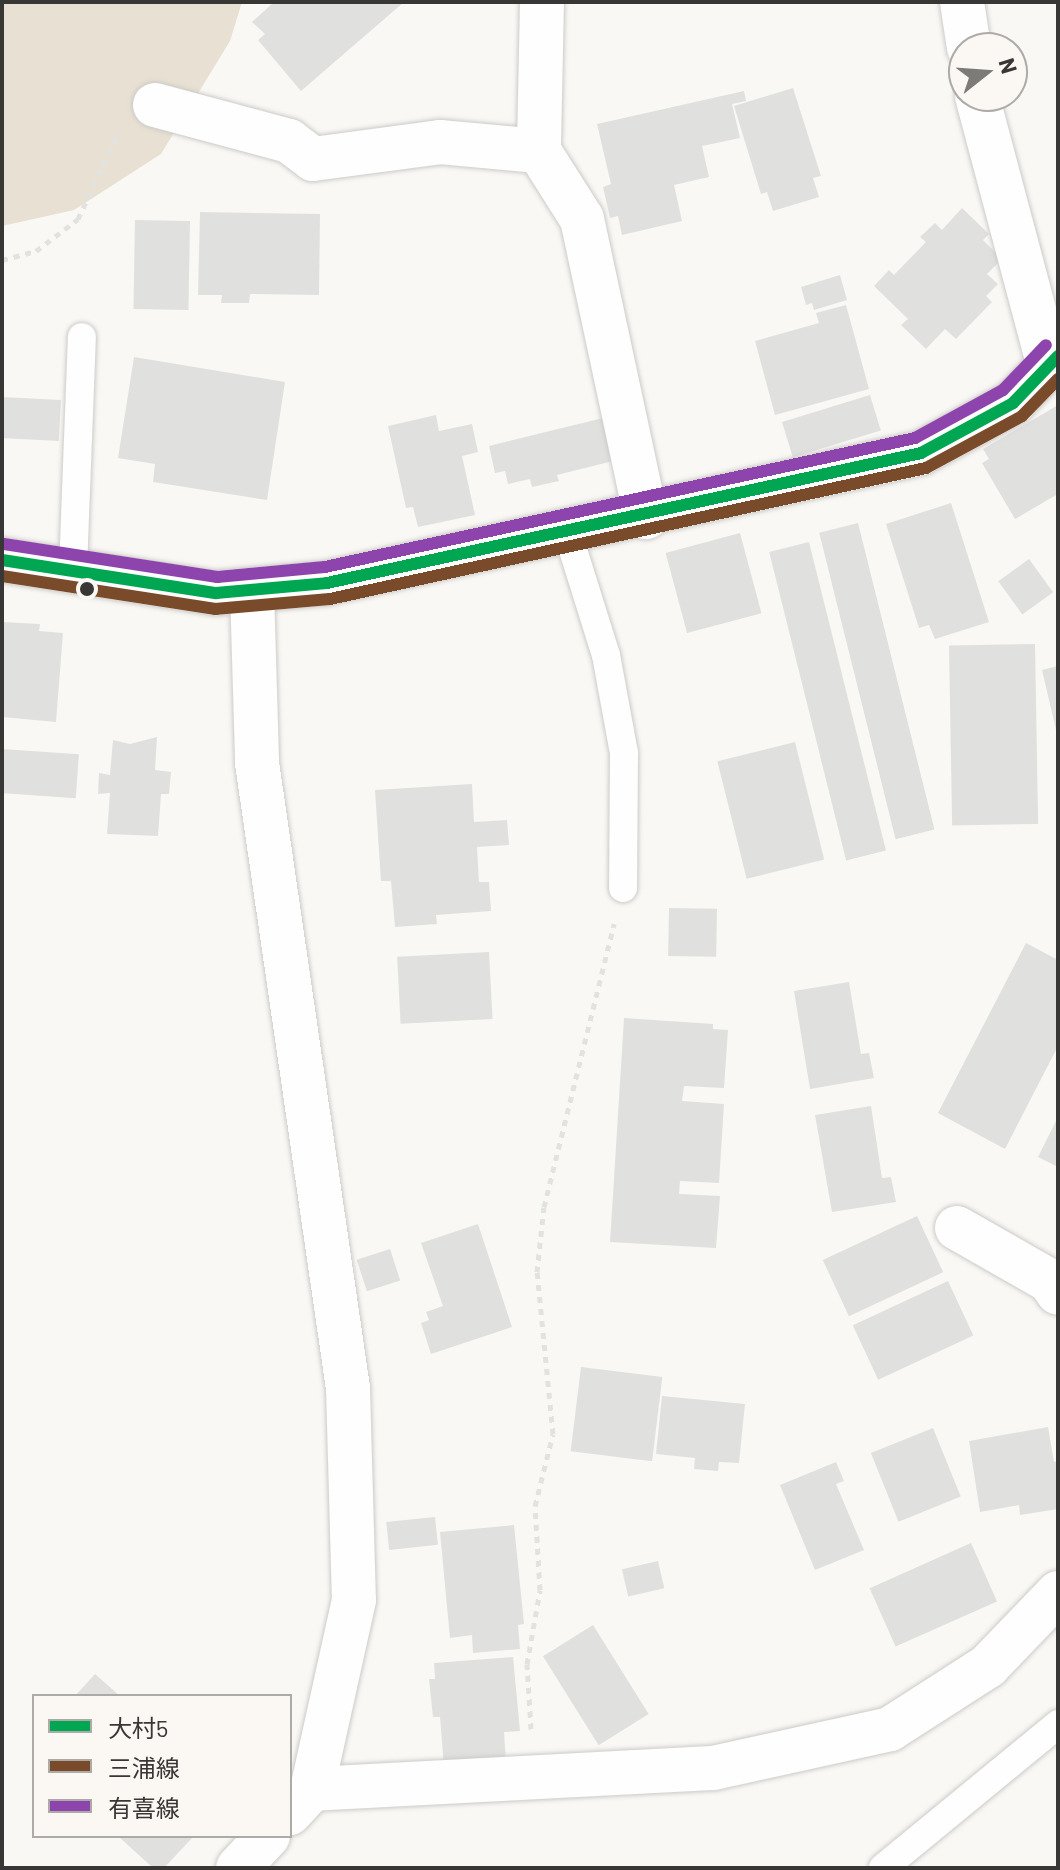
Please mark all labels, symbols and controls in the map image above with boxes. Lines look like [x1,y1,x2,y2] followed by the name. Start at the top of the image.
[948,32,1028,112] north arrow
[994,55,1024,76] text: N
[79,581,95,597] unlabelled marker
[32,1694,292,1838] legend
[108,1713,168,1742] text: 大村5
[108,1753,180,1782] text: 三浦線
[108,1793,180,1822] text: 有喜線

